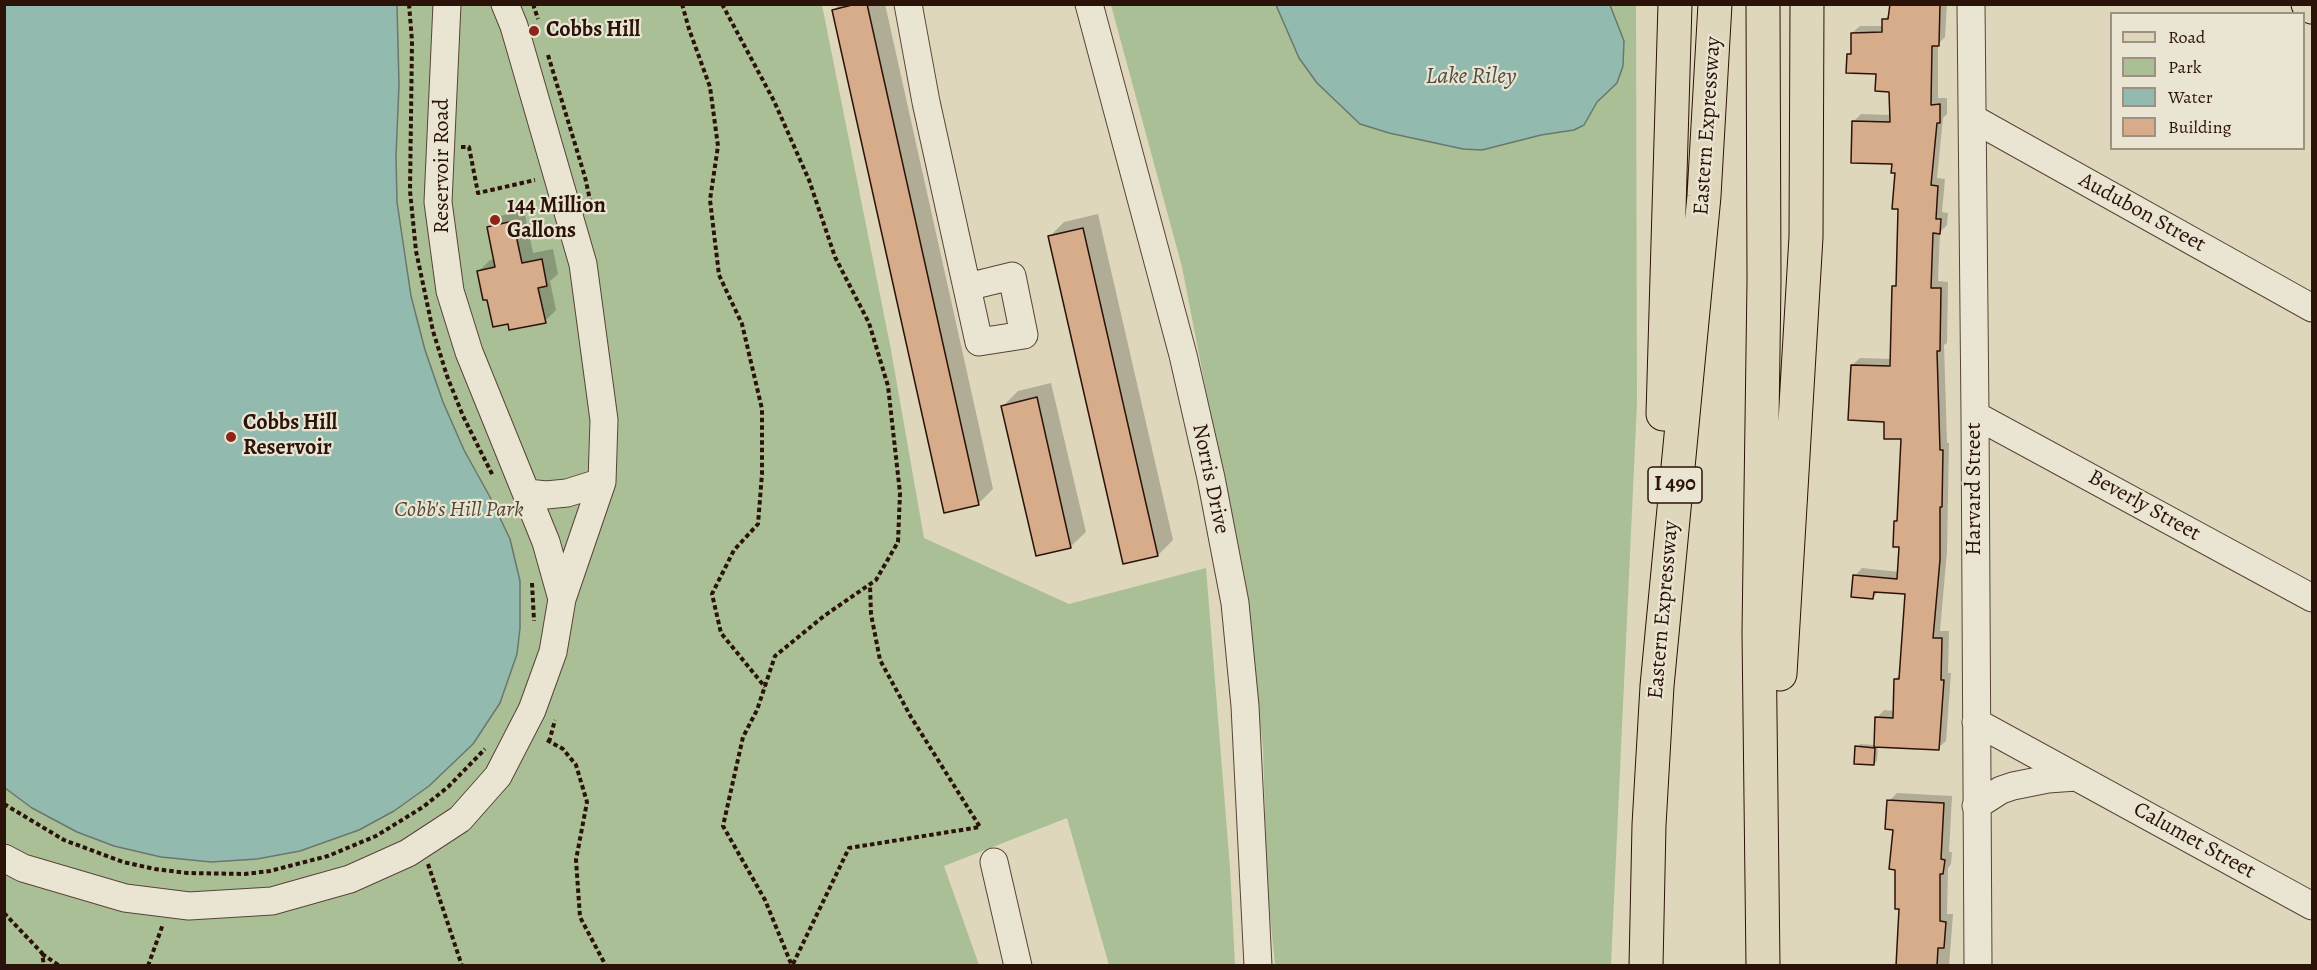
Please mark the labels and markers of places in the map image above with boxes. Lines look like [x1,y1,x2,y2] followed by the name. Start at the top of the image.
[546,18,640,44] place label: Cobbs Hill
[527,24,541,38] marker: Cobbs Hill
[507,194,606,246] place label: 144 Million Gallons
[488,213,502,227] marker: 144 Million Gallons
[243,411,337,463] place label: Cobbs Hill Reservoir
[224,430,238,444] marker: Cobbs Hill Reservoir

